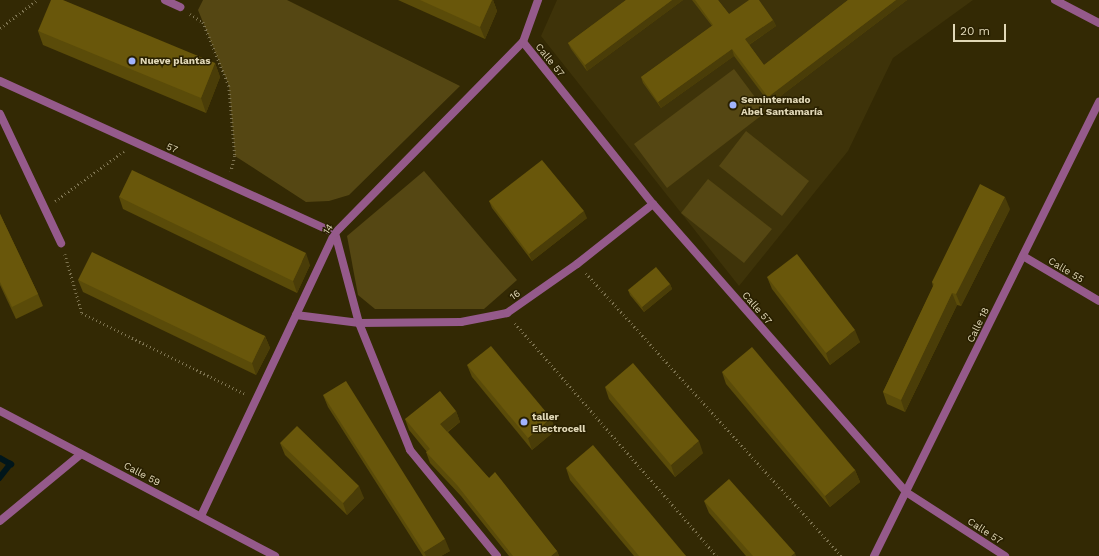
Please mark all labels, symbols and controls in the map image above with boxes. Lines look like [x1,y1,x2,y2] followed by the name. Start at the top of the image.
[955,16,1008,42] scale bar
[960,24,990,38] text: 20 m
[533,41,567,79] street label: Calle 57
[140,55,211,67] place label: Nueve plantas
[127,56,137,66] marker: Nueve plantas
[741,93,823,116] place label: Seminternado Abel Santamaría
[728,100,738,110] marker: Seminternado Abel Santamaría
[164,140,180,156] street label: 57
[320,221,336,237] street label: 14
[1046,255,1086,285] street label: Calle 55
[507,287,523,303] street label: 16
[740,289,774,327] street label: Calle 57
[964,305,992,345] street label: Calle 18
[532,410,586,434] place label: taller Electrocell
[519,417,529,427] marker: taller Electrocell
[122,459,162,489] street label: Calle 59
[965,515,1005,547] street label: Calle 57

